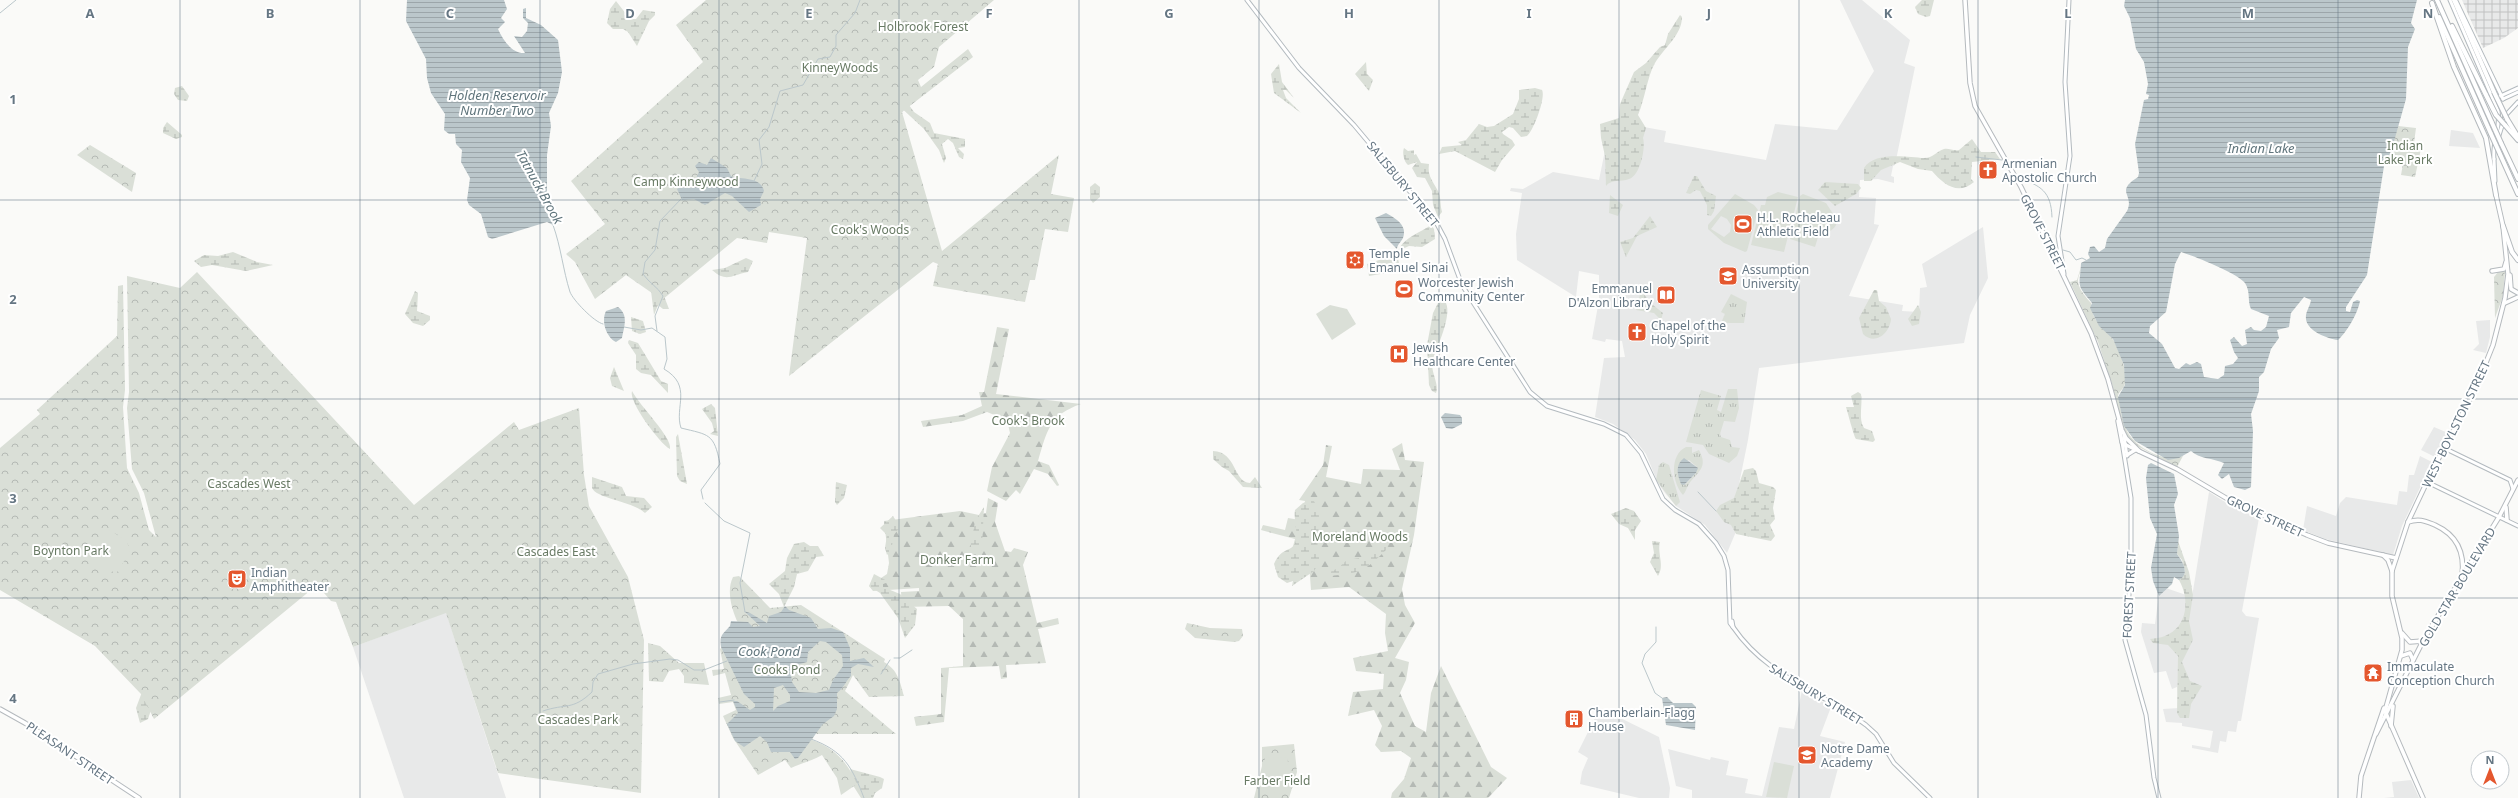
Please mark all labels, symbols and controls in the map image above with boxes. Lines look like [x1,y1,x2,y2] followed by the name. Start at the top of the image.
[86,4,95,22] text: A
[266,4,274,22] text: B
[446,4,454,22] text: C
[625,4,635,22] text: D
[805,4,813,22] text: E
[985,4,993,22] text: F
[1164,4,1174,22] text: G
[1344,4,1354,22] text: H
[1526,4,1532,22] text: I
[1706,4,1711,22] text: J
[1884,4,1893,22] text: K
[2064,4,2072,22] text: L
[2242,4,2254,22] text: M
[2423,4,2433,22] text: N
[878,18,969,35] park label: Holbrook Forest
[802,59,879,76] park label: KinneyWoods
[448,86,547,119] water label: Holden Reservoir Number Two
[9,90,17,108] text: 1
[2378,137,2433,168] park label: Indian Lake Park
[1363,138,1443,231] street label: SALISBURY STREET
[2226,139,2295,157] water label: Indian Lake
[512,147,568,228] water label: Tatnuck Brook
[2002,155,2097,186] place label: Armenian Apostolic Church
[1977,159,1999,181] church icon: Armenian Apostolic Church
[633,173,739,190] park label: Camp Kinneywood
[2017,191,2070,273] street label: GROVE STREET
[1757,209,1840,240] place label: H.L. Rocheleau Athletic Field
[1732,213,1754,235] sports icon: H.L. Rocheleau Athletic Field
[831,221,909,238] park label: Cook's Woods
[1369,245,1448,276] place label: Temple Emanuel Sinai
[1344,249,1366,271] synagogue icon: Temple Emanuel Sinai
[1742,261,1809,292] place label: Assumption University
[1717,265,1739,287] school or university icon: Assumption University
[1418,274,1525,305] place label: Worcester Jewish Community Center
[1393,278,1415,300] sports icon: Worcester Jewish Community Center
[1568,280,1653,311] place label: Emmanuel D'Alzon Library
[1655,284,1677,306] library icon: Emmanuel D'Alzon Library
[9,290,17,308] text: 2
[1651,317,1726,348] place label: Chapel of the Holy Spirit
[1626,321,1648,343] church icon: Chapel of the Holy Spirit
[1412,339,1515,370] place label: Jewish Healthcare Center
[1388,343,1410,365] hospital icon: Jewish Healthcare Center
[2418,357,2494,491] street label: WEST BOYLSTON STREET
[991,412,1065,429] park label: Cook's Brook
[207,475,291,492] park label: Cascades West
[9,489,17,507] text: 3
[2224,491,2307,541] street label: GROVE STREET
[2415,524,2500,650] street label: GOLD STAR BOULEVARD
[1312,528,1408,545] park label: Moreland Woods
[33,542,110,559] park label: Boynton Park
[516,543,596,560] park label: Cascades East
[920,551,994,568] park label: Donker Farm
[2118,551,2140,639] street label: FOREST STREET
[251,564,329,595] place label: Indian Amphitheater
[226,568,248,590] theatre icon: Indian Amphitheater
[738,642,800,660] water label: Cook Pond
[2387,658,2495,689] place label: Immaculate Conception Church
[1766,659,1866,729] street label: SALISBURY STREET
[754,661,820,678] park label: Cooks Pond
[2362,662,2384,684] temple icon: Immaculate Conception Church
[9,689,17,707] text: 4
[1588,704,1695,735] place label: Chamberlain-Flagg House
[1563,708,1585,730] building icon: Chamberlain-Flagg House
[538,711,619,728] park label: Cascades Park
[23,717,117,789] street label: PLEASANT STREET
[1821,740,1890,771] place label: Notre Dame Academy
[1796,744,1818,766] school or university icon: Notre Dame Academy
[2470,750,2510,790] north arrow
[2486,752,2494,767] text: N
[1244,772,1310,789] park label: Farber Field

